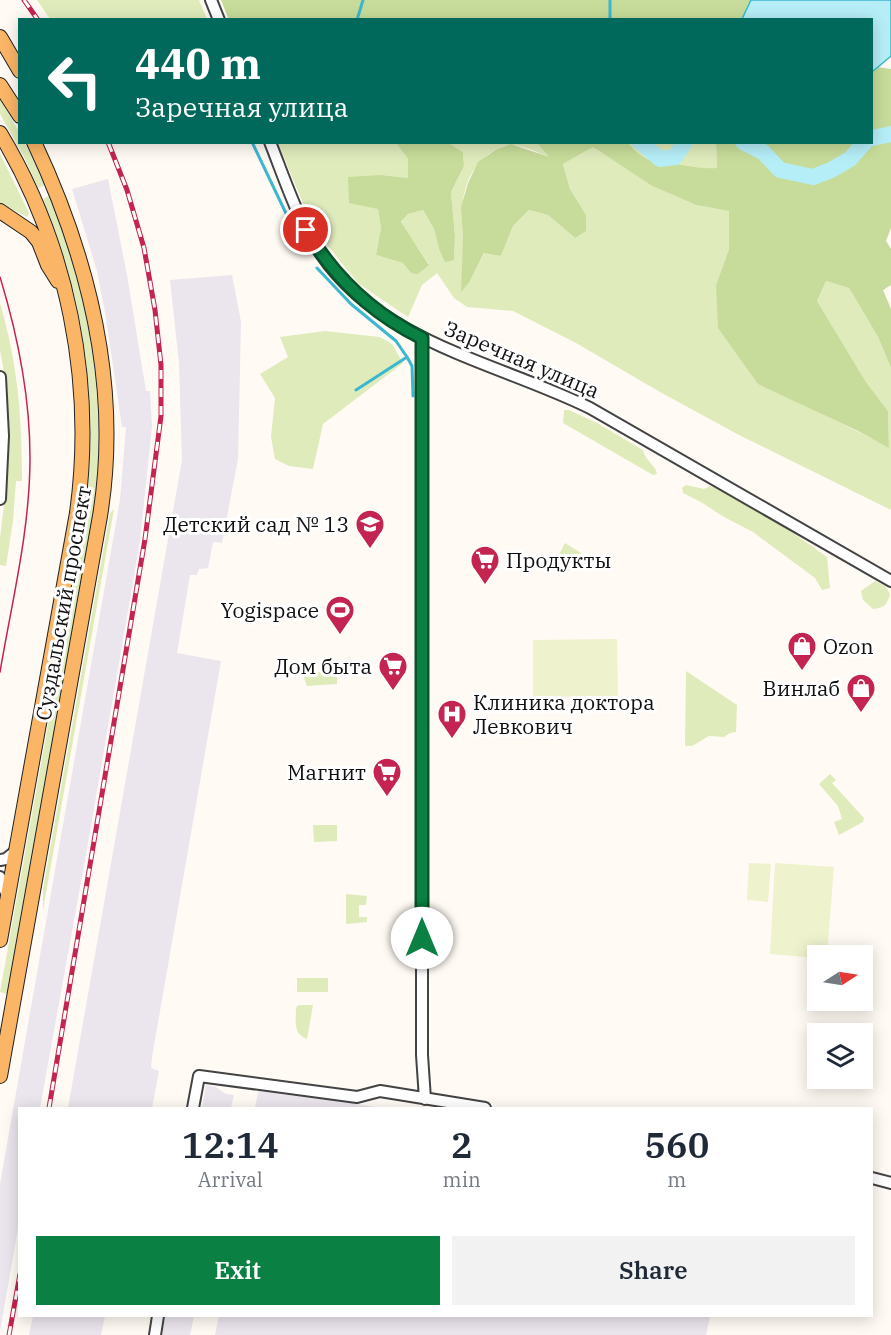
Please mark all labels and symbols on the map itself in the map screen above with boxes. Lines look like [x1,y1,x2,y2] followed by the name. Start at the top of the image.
[280,204,331,255] pin
[440,314,604,404] street label: Заречная улица
[29,484,97,722] street label: Суздальский проспект
[354,508,386,550] school or university icon: Детский сад № 13
[163,510,349,538] place label: Детский сад № 13
[469,544,501,586] supermarket icon: Продукты
[506,546,611,574] place label: Продукты
[324,594,356,636] sports icon: Yogispace
[221,596,319,624] place label: Yogispace
[786,630,818,672] shop icon: Ozon
[823,632,874,660] place label: Ozon
[377,650,409,692] supermarket icon: Дом быта
[274,652,372,680] place label: Дом быта
[845,672,877,714] shop icon: Винлаб
[763,674,840,702] place label: Винлаб
[473,688,655,740] place label: Клиника доктора Левкович
[436,698,468,740] hospital icon: Клиника доктора Левкович
[371,756,403,798] supermarket icon: Магнит
[287,758,366,786] place label: Магнит
[390,906,454,970] position arrow
[807,945,873,1011] north arrow

